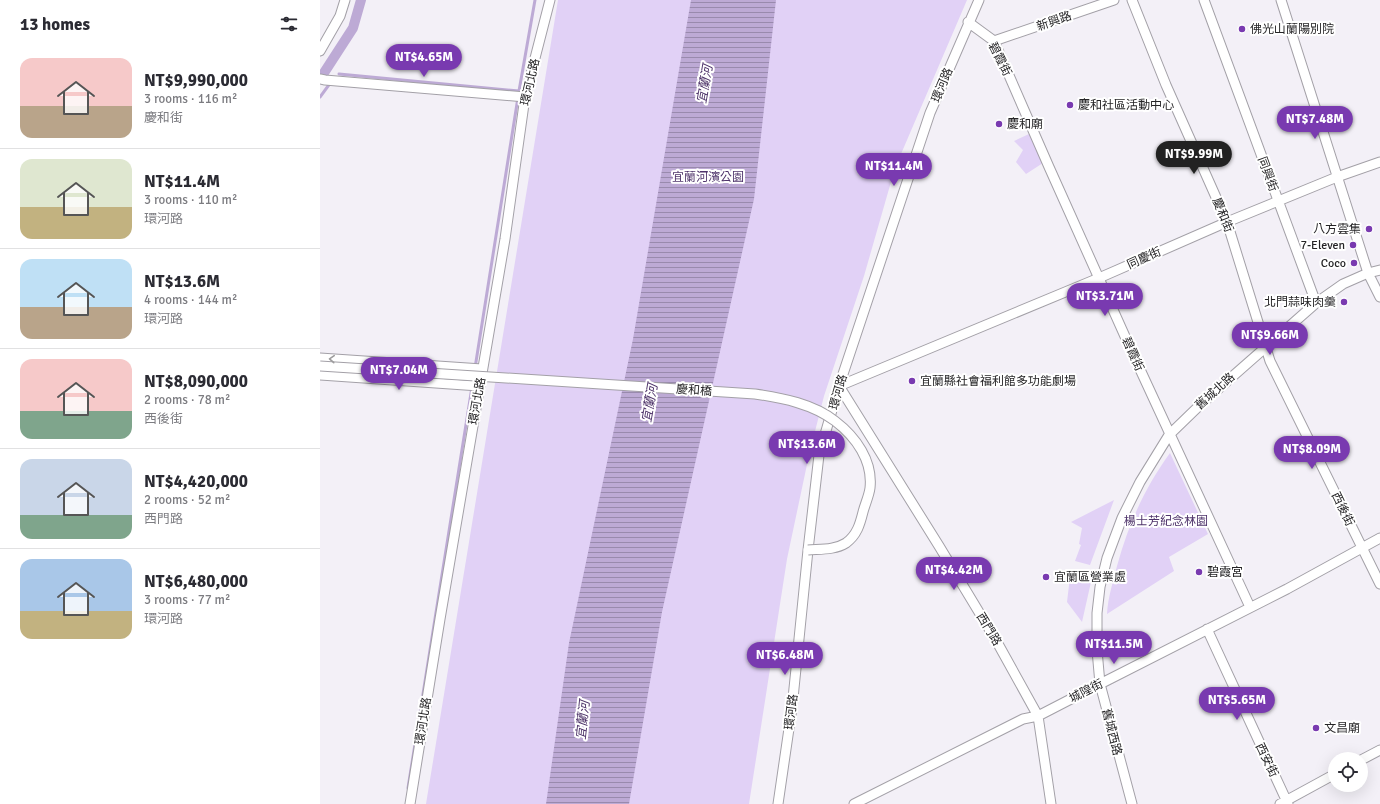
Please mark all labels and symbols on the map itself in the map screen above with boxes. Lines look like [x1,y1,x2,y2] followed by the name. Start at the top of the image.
[1035,9,1074,34] street label: 新興路
[1250,22,1334,37] place label: 佛光山蘭陽別院
[1237,24,1247,34] marker: 佛光山蘭陽別院
[985,40,1014,79] street label: 碧霞街
[383,44,465,78] pin: NT$4.65M
[518,57,543,107] street label: 環河北路
[694,61,717,105] water label: 宜蘭河
[929,66,956,105] street label: 環河路
[1078,98,1174,113] place label: 慶和社區活動中心
[1065,100,1075,110] marker: 慶和社區活動中心
[1274,106,1356,140] pin: NT$7.48M
[1007,117,1043,132] place label: 慶和廟
[994,119,1004,129] marker: 慶和廟
[1153,141,1235,175] pin: NT$9.99M
[853,153,935,187] pin: NT$11.4M
[1254,155,1281,194] street label: 同興街
[672,170,744,185] park label: 宜蘭河濱公園
[1209,196,1236,235] street label: 慶和街
[1313,222,1361,237] place label: 八方雲集
[1364,224,1374,234] marker: 八方雲集
[1300,238,1345,253] place label: 7-Eleven
[1348,240,1358,250] marker: 7-Eleven
[1125,244,1164,273] street label: 同慶街
[1321,256,1346,271] place label: Coco
[1349,258,1359,268] marker: Coco
[1064,283,1146,317] pin: NT$3.71M
[1264,295,1336,310] place label: 北門蒜味肉羹
[1339,297,1349,307] marker: 北門蒜味肉羹
[1229,322,1311,356] pin: NT$9.66M
[1118,335,1147,374] street label: 碧霞街
[329,355,335,363] one-way arrow
[358,357,440,391] pin: NT$7.04M
[1192,370,1238,413] street label: 舊城北路
[826,373,851,412] street label: 環河路
[920,374,1076,389] place label: 宜蘭縣社會福利館多功能劇場
[466,376,489,426] street label: 環河北路
[907,376,917,386] marker: 宜蘭縣社會福利館多功能劇場
[639,380,662,424] water label: 宜蘭河
[675,382,712,399] street label: 慶和橋
[766,431,848,465] pin: NT$13.6M
[1271,436,1353,470] pin: NT$8.09M
[1328,490,1357,529] street label: 西後街
[1124,514,1208,529] park label: 楊士芳紀念林園
[913,557,995,591] pin: NT$4.42M
[1207,565,1243,580] place label: 碧霞宮
[1194,567,1204,577] marker: 碧霞宮
[1054,570,1126,585] place label: 宜蘭區營業處
[1041,572,1051,582] marker: 宜蘭區營業處
[973,610,1004,649] street label: 西門路
[1073,631,1155,665] pin: NT$11.5M
[744,642,826,676] pin: NT$6.48M
[1067,677,1106,706] street label: 城隍街
[1196,687,1278,721] pin: NT$5.65M
[782,693,801,731] street label: 環河路
[412,696,435,746] street label: 環河北路
[573,697,593,740] water label: 宜蘭河
[1098,707,1125,757] street label: 舊城西路
[1324,721,1360,736] place label: 文昌廟
[1311,723,1321,733] marker: 文昌廟
[1252,741,1281,780] street label: 西安街

